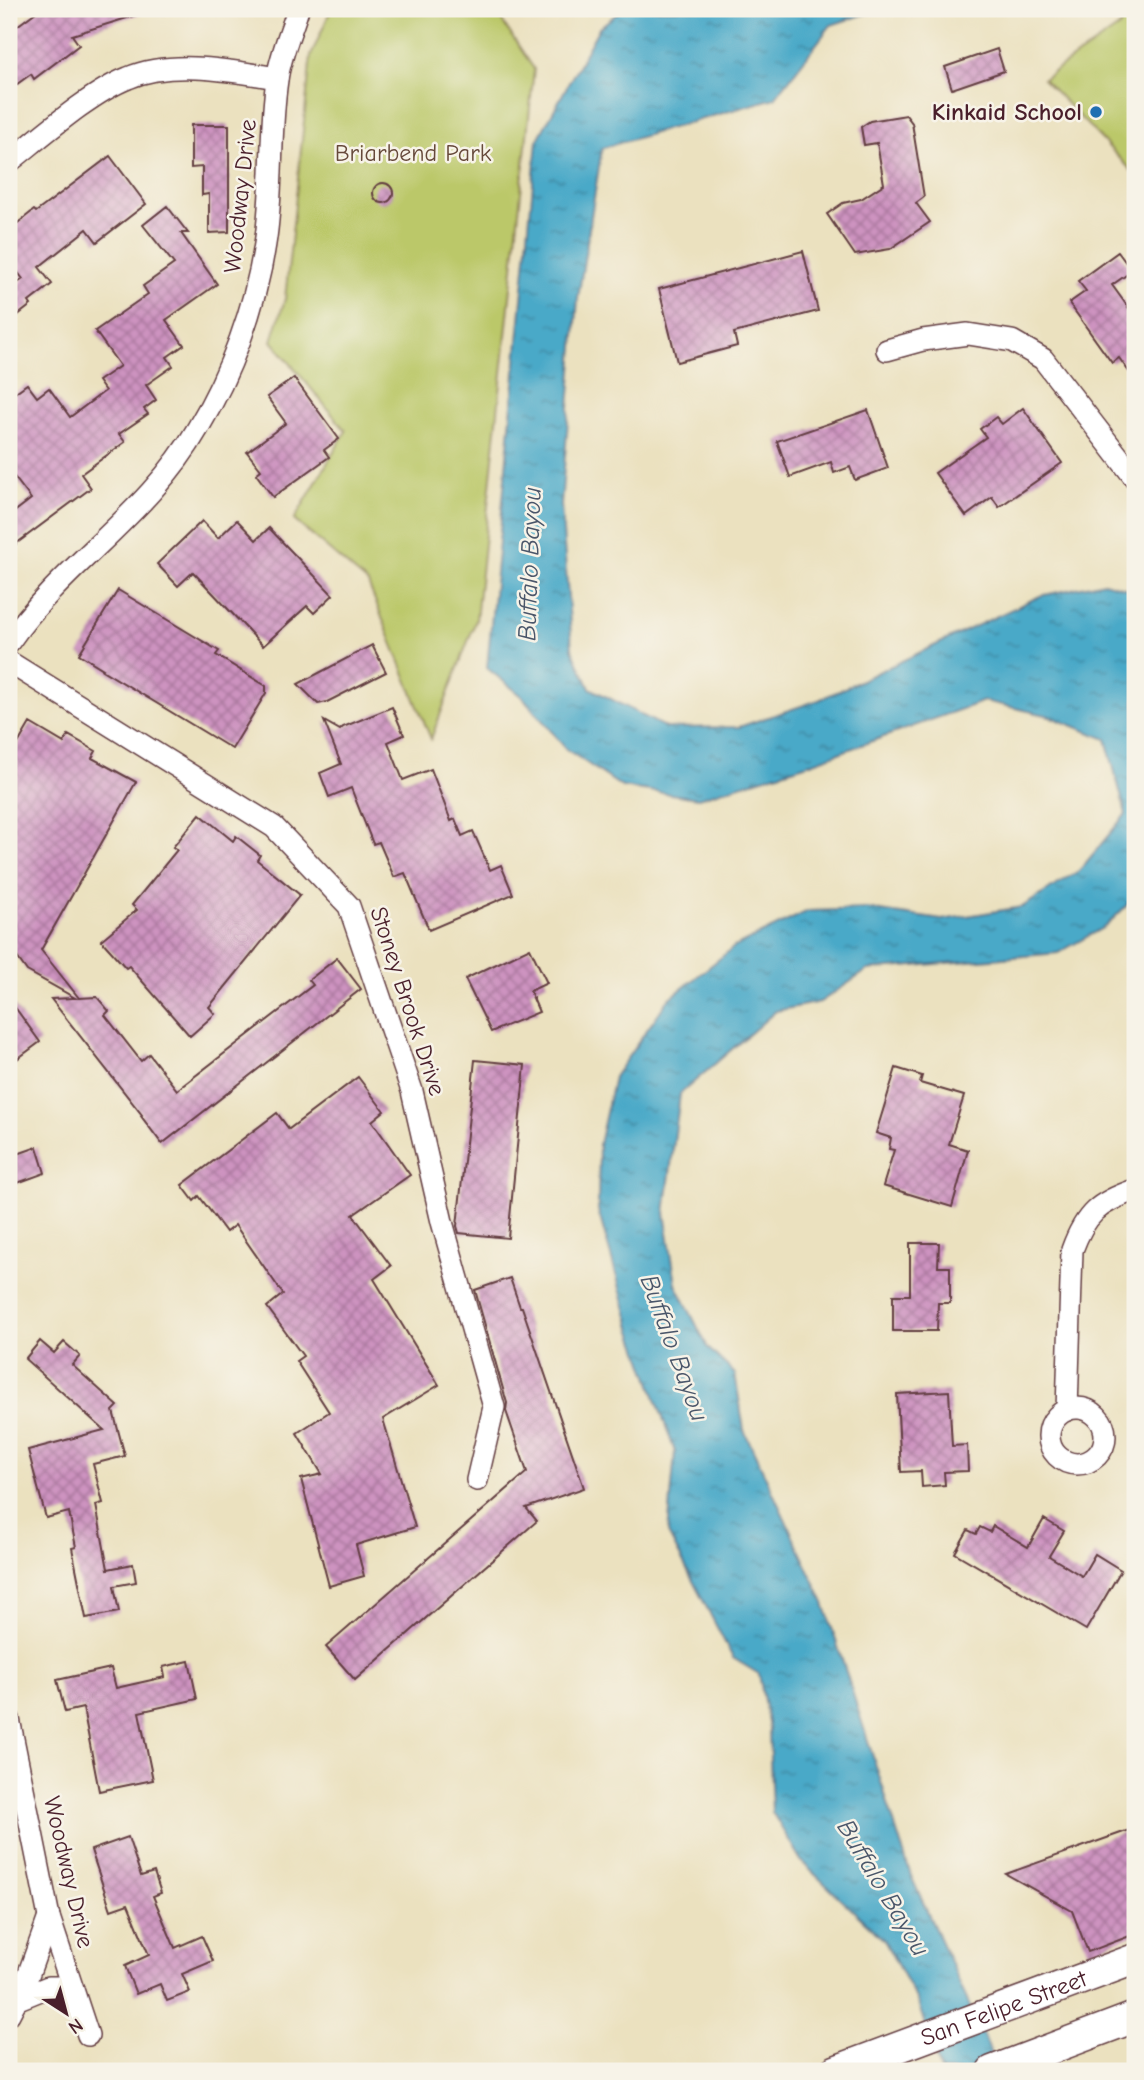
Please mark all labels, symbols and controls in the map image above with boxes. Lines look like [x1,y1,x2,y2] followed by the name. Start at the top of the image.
[932,98,1082,126] place label: Kinkaid School
[1088,104,1104,120] marker: Kinkaid School
[218,118,262,274] street label: Woodway Drive
[335,139,492,167] park label: Briarbend Park
[512,487,548,641] water label: Buffalo Bayou
[364,903,452,1099] street label: Stoney Brook Drive
[634,1271,714,1425] water label: Buffalo Bayou
[38,1794,100,1950] street label: Woodway Drive
[830,1814,936,1962] water label: Buffalo Bayou
[917,1964,1092,2052] street label: San Felipe Street
[32,1979,102,2048] north arrow
[64,2013,87,2038] text: N

